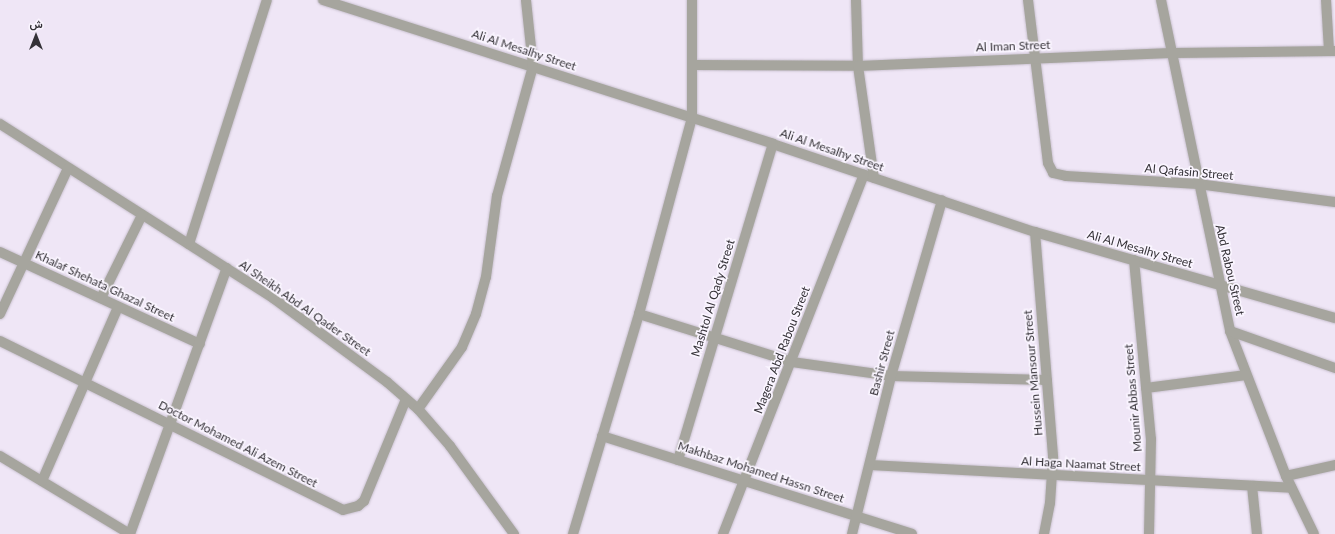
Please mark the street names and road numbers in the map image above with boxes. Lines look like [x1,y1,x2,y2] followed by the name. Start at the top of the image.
[470,26,578,74] street label: Ali Al Mesalhy Street
[976,38,1050,54] street label: Al Iman Street
[778,125,886,175] street label: Ali Al Mesalhy Street
[1144,161,1234,183] street label: Al Qafasin Street
[1213,223,1247,317] street label: Abd Rabou Street
[1085,227,1195,271] street label: Ali Al Mesalhy Street
[688,237,738,359] street label: Mashtol Al Qady Street
[33,247,177,325] street label: Khalaf Shehata Ghazal Street
[236,257,374,359] street label: Al Sheikh Abd Al Qader Street
[751,284,813,416] street label: Magera Abd Rabou Street
[1020,309,1046,437] street label: Hussein Mansour Street
[866,329,898,397] street label: Bashir Street
[1121,343,1145,453] street label: Mounir Abbas Street
[156,397,320,491] street label: Doctor Mohamed Ali Azem Street
[676,438,846,506] street label: Makhbaz Mohamed Hassn Street
[1021,454,1141,474] street label: Al Haga Naamat Street

